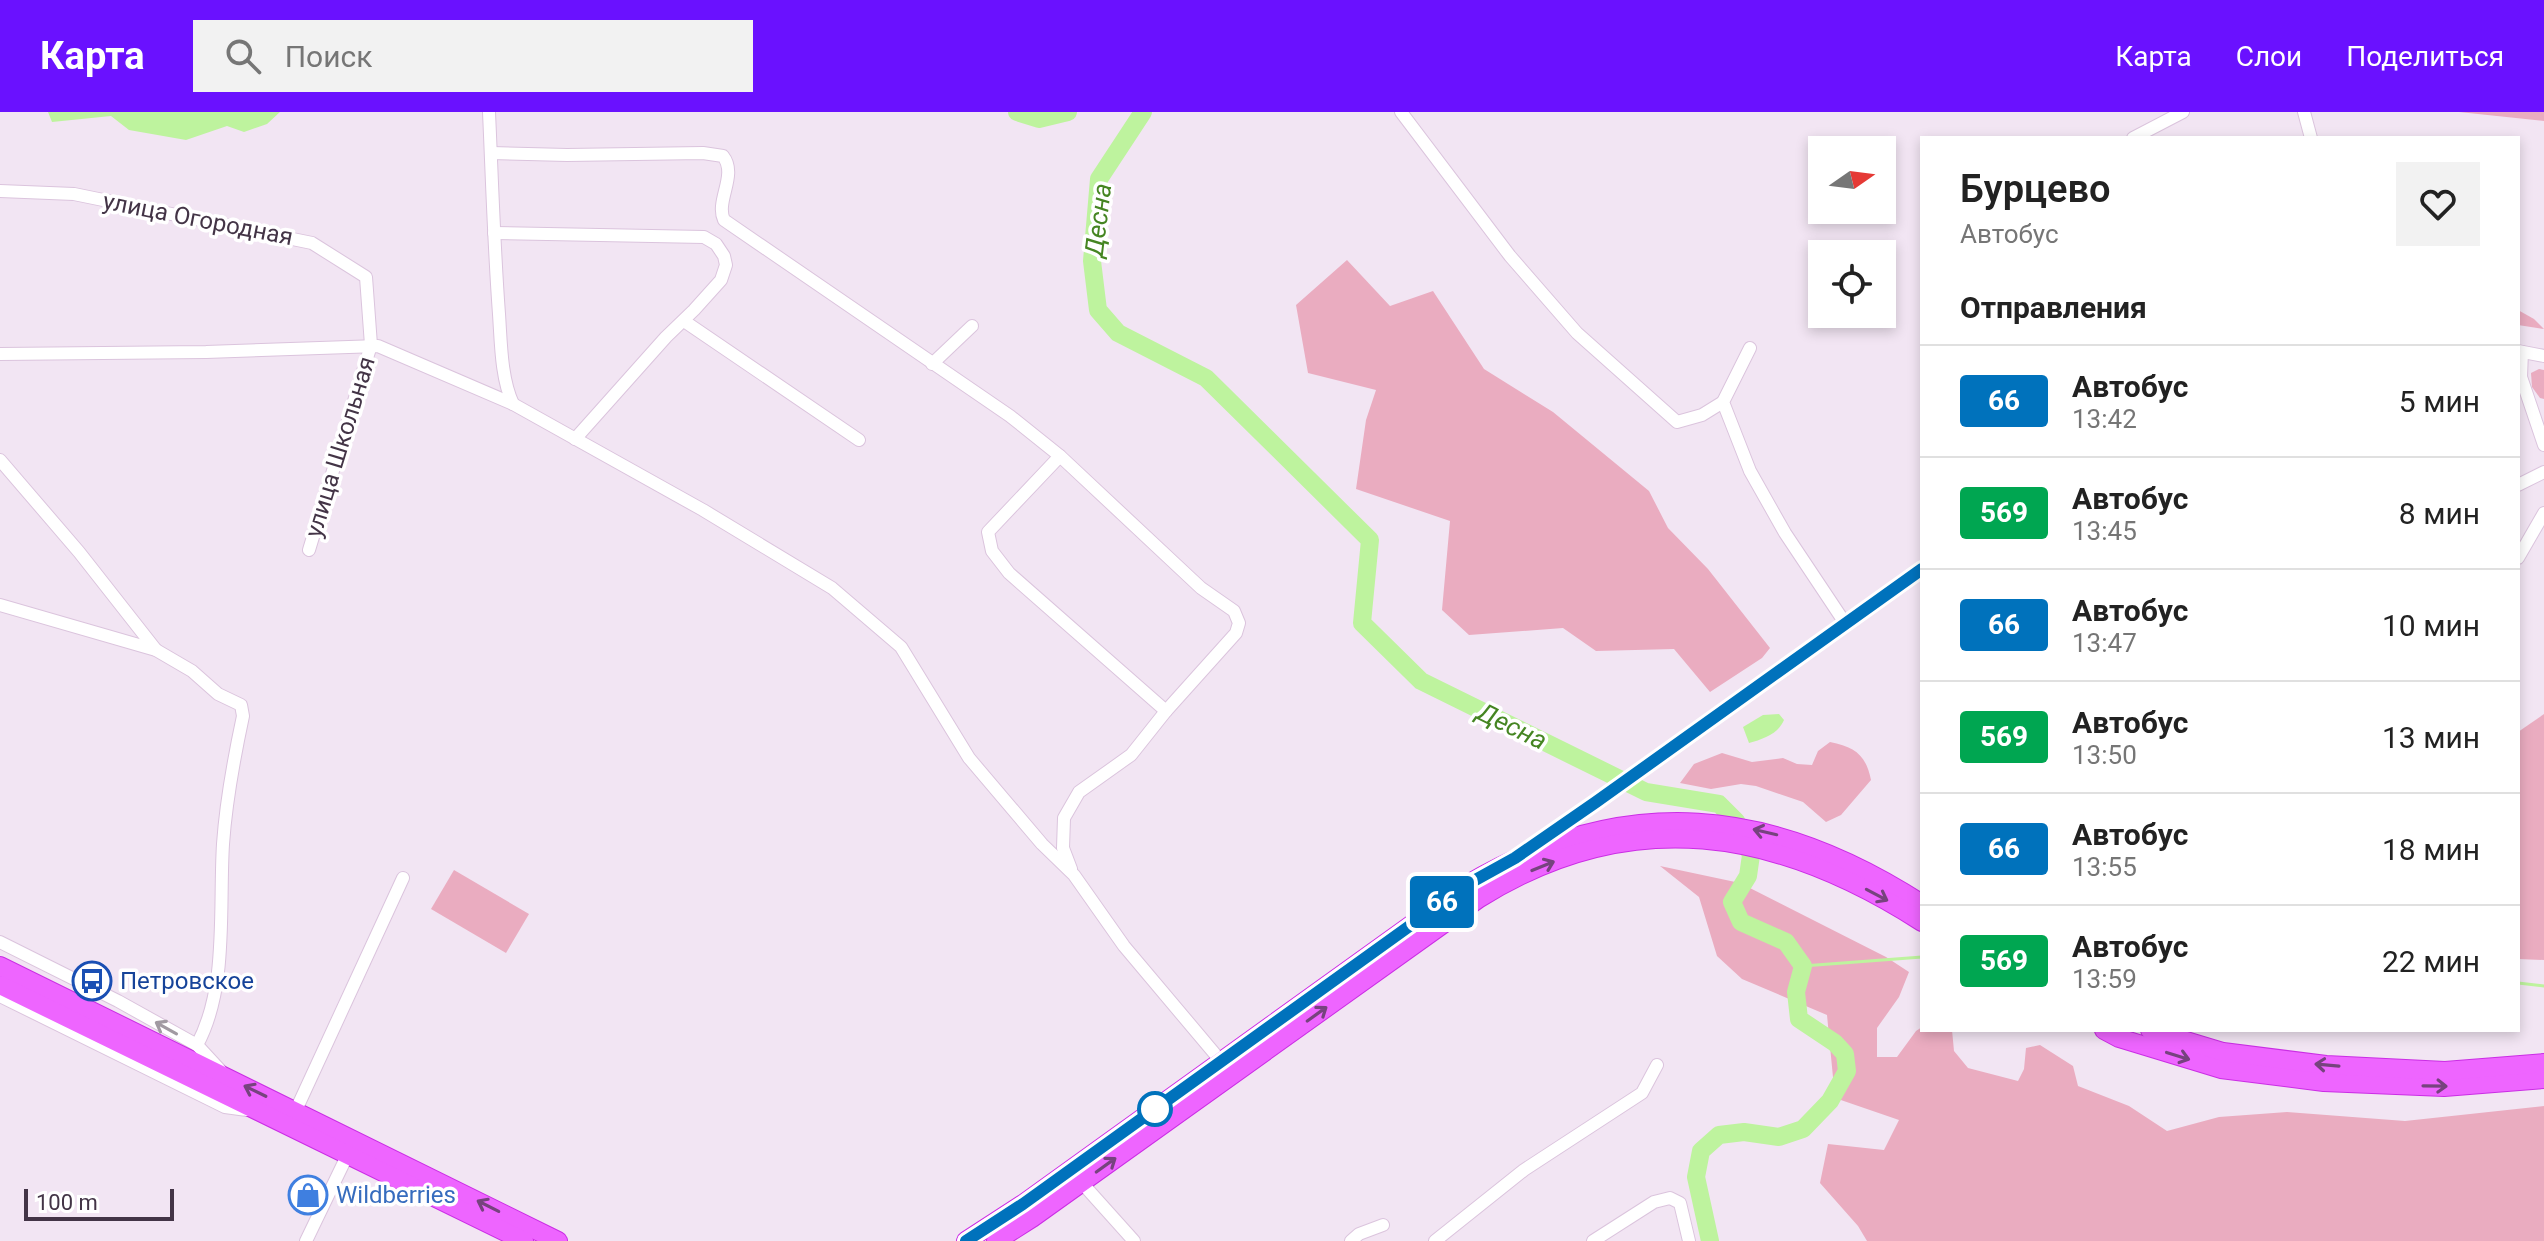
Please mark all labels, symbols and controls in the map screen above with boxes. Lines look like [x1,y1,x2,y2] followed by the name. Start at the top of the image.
[193,20,753,92] search box
[40,34,145,78] text: Карта
[221,34,265,78] icon: search
[285,39,372,74] text: Поиск
[2115,40,2192,73] text: Карта
[2236,40,2302,73] text: Слои
[2346,40,2504,73] text: Поделиться
[1808,136,1896,224] north arrow
[1808,136,1896,328] map controls
[2396,162,2480,246] button: heart
[1960,167,2111,211] text: Бурцево
[1078,182,1117,260] water label: Десна
[101,187,295,251] street label: улица Огородная
[1960,219,2059,249] text: Автобус
[1808,240,1896,328] button: locate
[1960,290,2147,325] text: Отправления
[299,353,381,541] street label: улица Школьная
[2072,369,2188,404] text: Автобус
[1988,384,2020,417] text: 66
[2399,384,2480,419] text: 5 мин
[2072,404,2137,434] text: 13:42
[2072,481,2188,516] text: Автобус
[1980,496,2028,529] text: 569
[2399,496,2480,531] text: 8 мин
[2072,516,2137,546] text: 13:45
[2072,593,2188,628] text: Автобус
[1988,608,2020,641] text: 66
[2382,608,2480,643] text: 10 мин
[2072,628,2137,658] text: 13:47
[1470,695,1552,756] water label: Десна
[2072,705,2188,740] text: Автобус
[1980,720,2028,753] text: 569
[2382,720,2480,755] text: 13 мин
[2072,740,2137,770] text: 13:50
[2072,817,2188,852] text: Автобус
[1753,824,1778,839] one-way arrow
[1988,832,2020,865] text: 66
[2382,832,2480,867] text: 18 мин
[2072,852,2137,882] text: 13:55
[1530,858,1555,872] one-way arrow
[1406,876,1478,928] line badge: 66
[1426,885,1458,918] text: 66
[1864,888,1888,904] one-way arrow
[2072,929,2188,964] text: Автобус
[1980,944,2028,977] text: 569
[2382,944,2480,979] text: 22 мин
[71,960,113,1002] bus stop icon: Петровское
[2072,964,2137,994] text: 13:59
[120,967,254,995] place label: Петровское
[1306,1006,1328,1022] one-way arrow
[155,1020,179,1035] one-way arrow
[2165,1049,2190,1064] one-way arrow
[2314,1057,2340,1072] one-way arrow
[2421,1079,2448,1094] one-way arrow
[244,1083,268,1098] one-way arrow
[1138,1092,1172,1126] unlabelled marker
[1095,1157,1116,1174] one-way arrow
[287,1174,329,1216] shop icon: Wildberries
[336,1181,456,1209] place label: Wildberries
[24,1185,174,1221] scale bar
[36,1190,98,1215] text: 100 m
[477,1198,501,1213] one-way arrow

